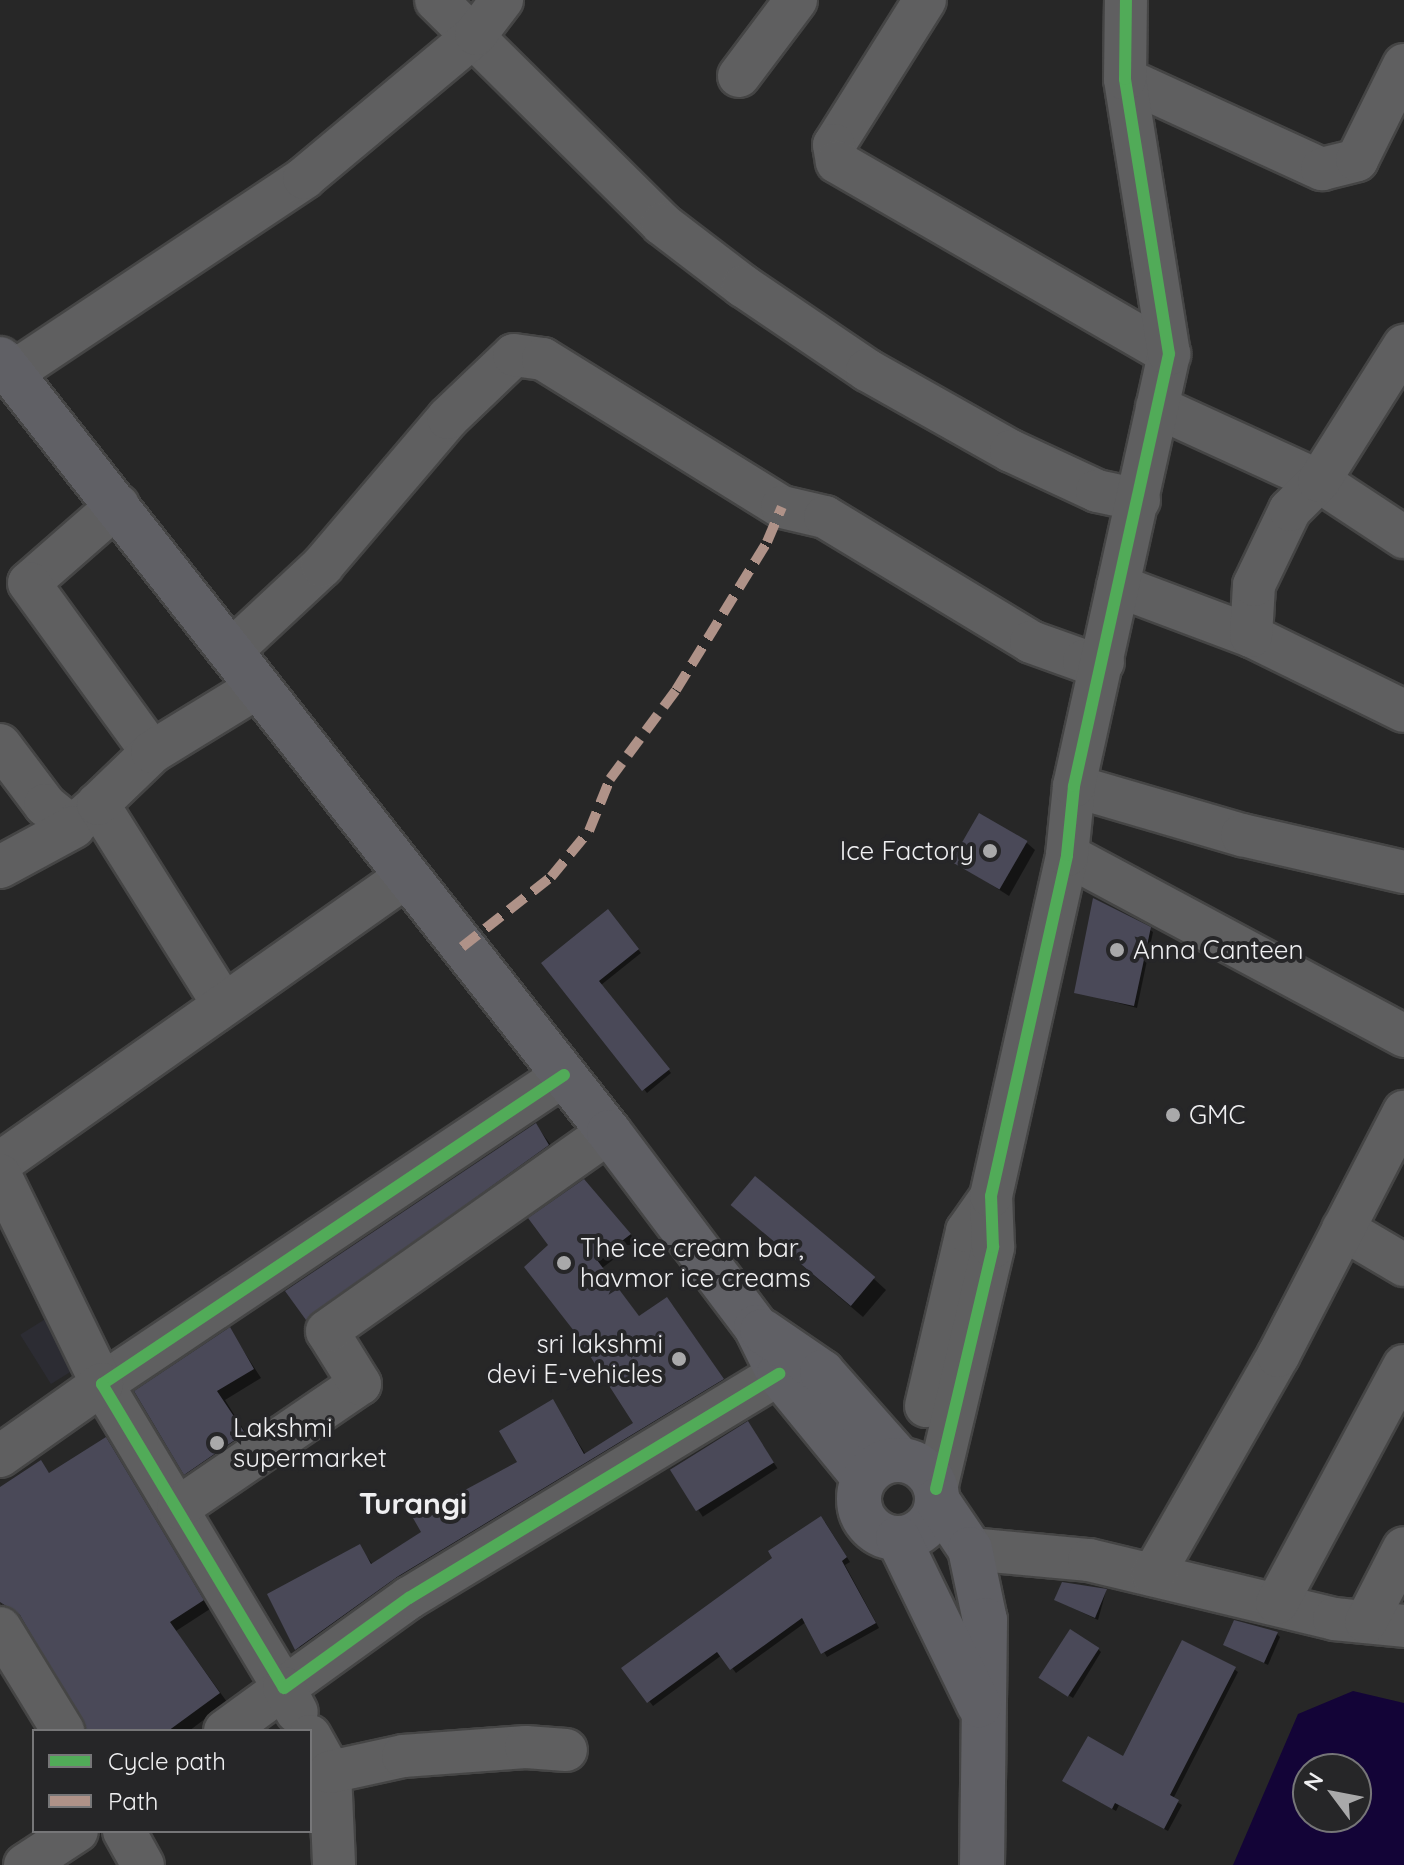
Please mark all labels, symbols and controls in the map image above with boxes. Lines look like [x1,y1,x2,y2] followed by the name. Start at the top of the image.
[840,835,974,867] place label: Ice Factory
[981,842,999,860] marker: Ice Factory
[1133,934,1304,966] place label: Anna Canteen
[1108,941,1126,959] marker: Anna Canteen
[1189,1099,1246,1131] place label: GMC
[1164,1106,1182,1124] marker: GMC
[580,1232,811,1294] place label: The ice cream bar, havmor ice creams
[555,1254,573,1272] marker: The ice cream bar, havmor ice creams
[487,1328,663,1390] place label: sri lakshmi devi E-vehicles
[670,1350,688,1368] marker: sri lakshmi devi E-vehicles
[233,1412,387,1474] place label: Lakshmi supermarket
[208,1434,226,1452] marker: Lakshmi supermarket
[359,1485,467,1521] district label: Turangi
[32,1729,312,1833] legend
[108,1746,226,1776] text: Cycle path
[1292,1753,1372,1833] north arrow
[1297,1767,1329,1796] text: N
[108,1786,159,1816] text: Path

